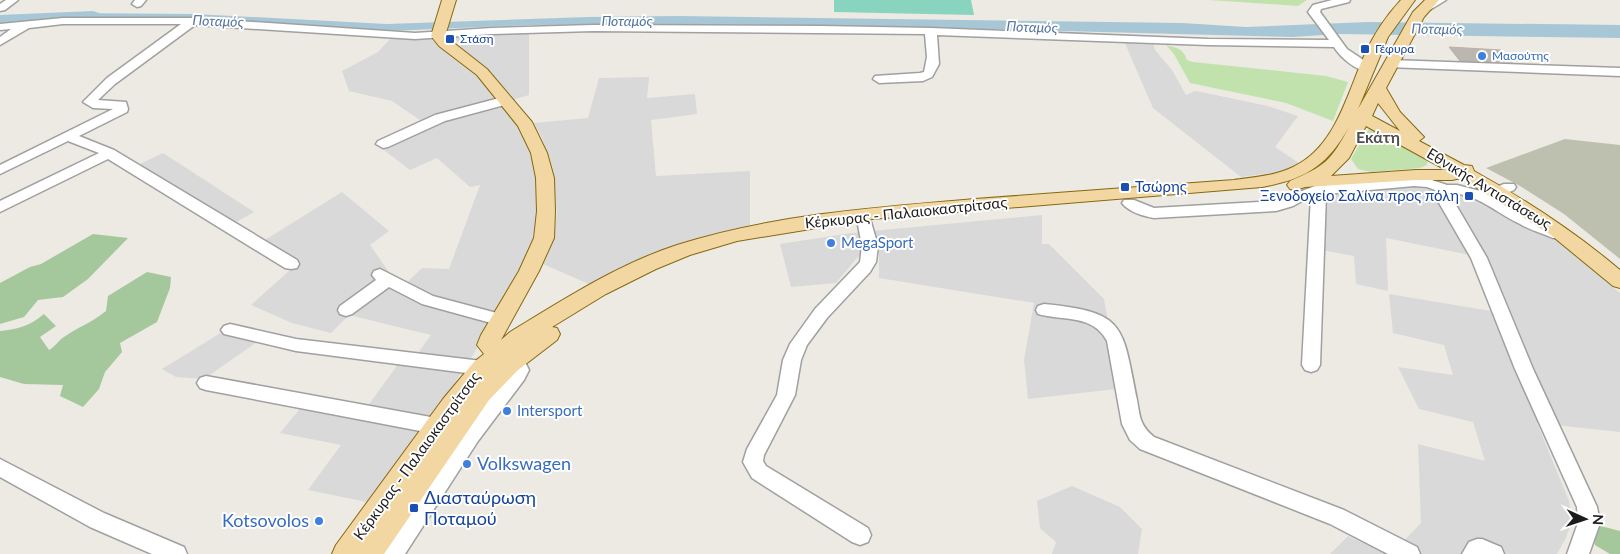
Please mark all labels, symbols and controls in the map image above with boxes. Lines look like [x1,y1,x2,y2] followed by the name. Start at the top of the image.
[192,11,245,30] water label: Ποταμός
[601,12,654,29] water label: Ποταμός
[1006,17,1059,36] water label: Ποταμός
[1411,20,1464,37] water label: Ποταμός
[460,31,494,46] place label: Στάση
[444,33,456,45] marker: Στάση
[1375,41,1415,56] place label: Γέφυρα
[1359,43,1371,55] marker: Γέφυρα
[1492,48,1549,63] place label: Μασούτης
[1476,50,1488,62] marker: Μασούτης
[1356,127,1400,146] district label: Εκάτη
[1424,144,1555,233] street label: Εθνικής Αντιστάσεως
[1135,177,1187,195] place label: Τσώρης
[1119,181,1131,193] marker: Τσώρης
[1260,186,1459,204] place label: Ξενοδοχείο Σαλίνα προς πόλη
[1463,190,1475,202] marker: Ξενοδοχείο Σαλίνα προς πόλη
[804,192,1008,232] street label: Κέρκυρας - Παλαιοκαστρίτσας
[841,233,914,251] place label: MegaSport
[825,237,837,249] marker: MegaSport
[349,368,483,543] street label: Κέρκυρας - Παλαιοκαστρίτσας
[517,401,583,419] place label: Intersport
[501,405,513,417] marker: Intersport
[477,452,571,474] place label: Volkswagen
[461,458,473,470] marker: Volkswagen
[424,486,536,529] place label: Διασταύρωση Ποταμού
[1560,494,1610,544] north arrow
[408,502,420,514] marker: Διασταύρωση Ποταμού
[222,509,309,531] place label: Kotsovolos
[1590,514,1607,526] text: N
[313,515,325,527] marker: Kotsovolos

